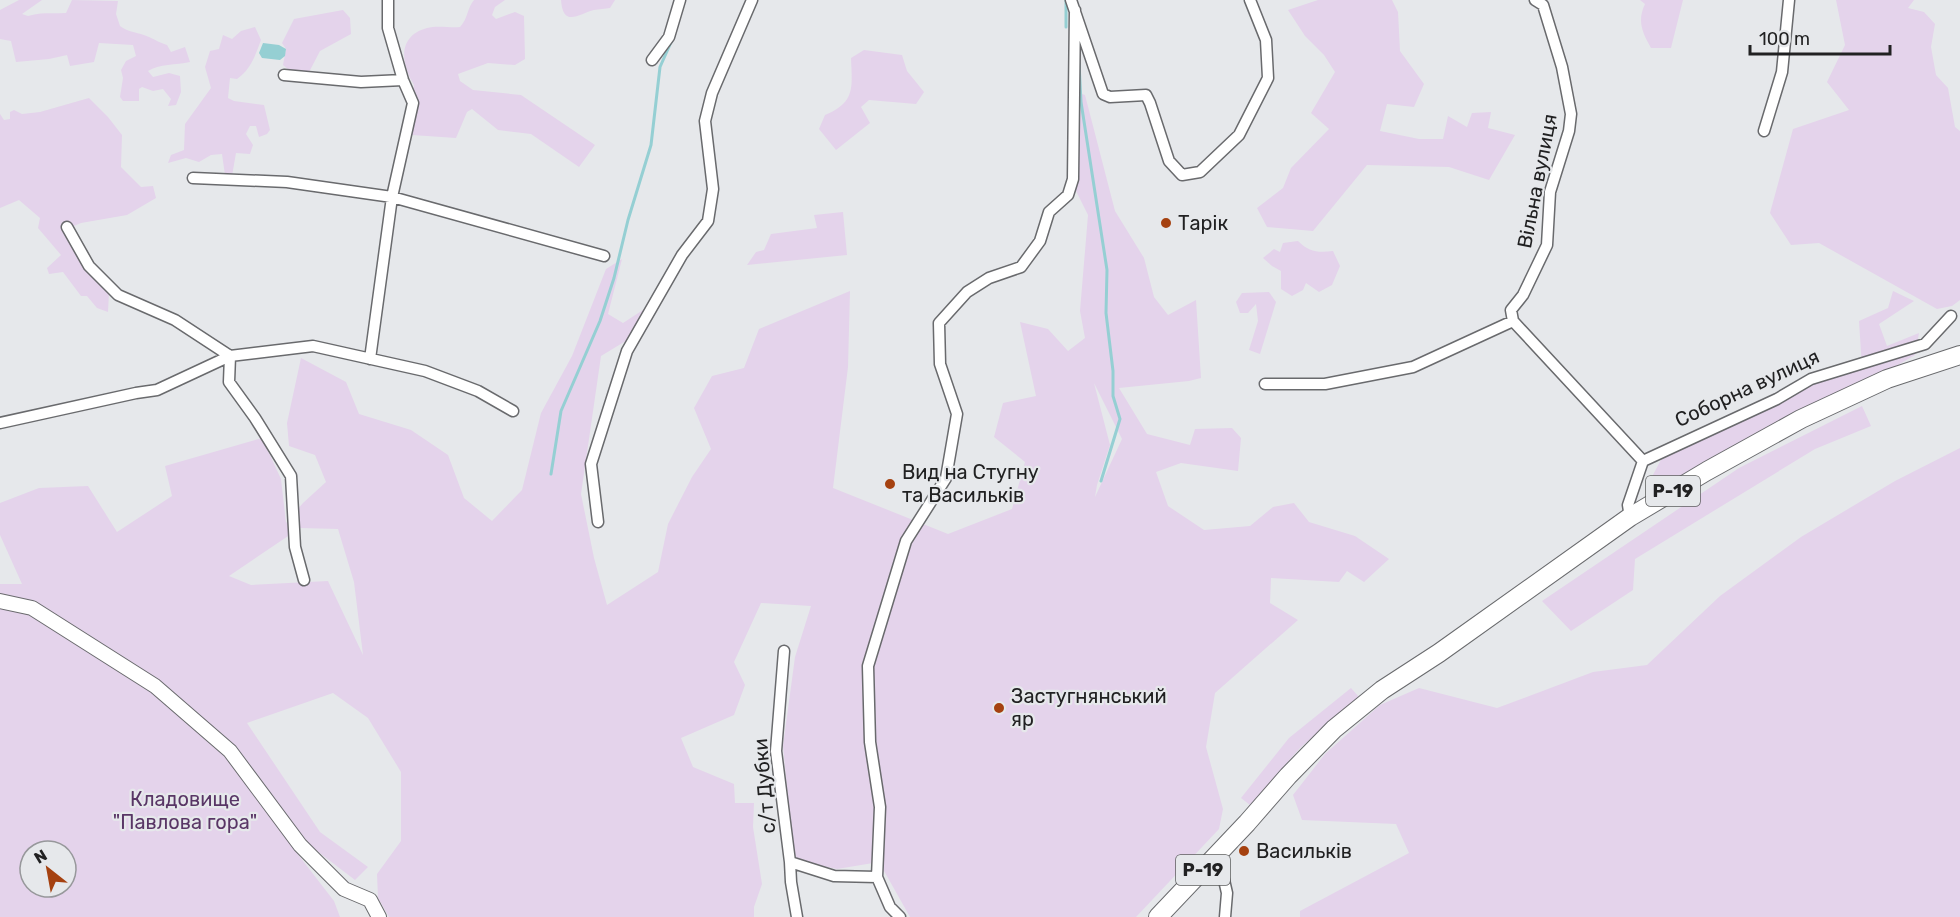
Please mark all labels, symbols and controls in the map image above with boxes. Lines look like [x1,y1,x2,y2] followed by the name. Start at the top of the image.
[1750,18,1890,56] scale bar
[1759,28,1810,50] text: 100 m
[1512,112,1562,250] street label: Вільна вулиця
[1178,211,1228,235] place label: Тарік
[1159,216,1173,230] marker: Тарік
[1671,344,1823,432] street label: Соборна вулиця
[902,460,1039,507] place label: Вид на Стугну та Васильків
[1646,476,1700,506] road number: Р-19
[883,477,897,491] marker: Вид на Стугну та Васильків
[1011,684,1167,731] place label: Застугнянський яр
[992,701,1006,715] marker: Застугнянський яр
[748,737,780,835] street label: с/т Дубки
[113,787,257,834] park label: Кладовище "Павлова гора"
[18,839,78,899] north arrow
[1256,839,1352,863] place label: Васильків
[1237,844,1251,858] marker: Васильків
[31,845,50,868] text: N
[1176,855,1230,885] road number: Р-19

